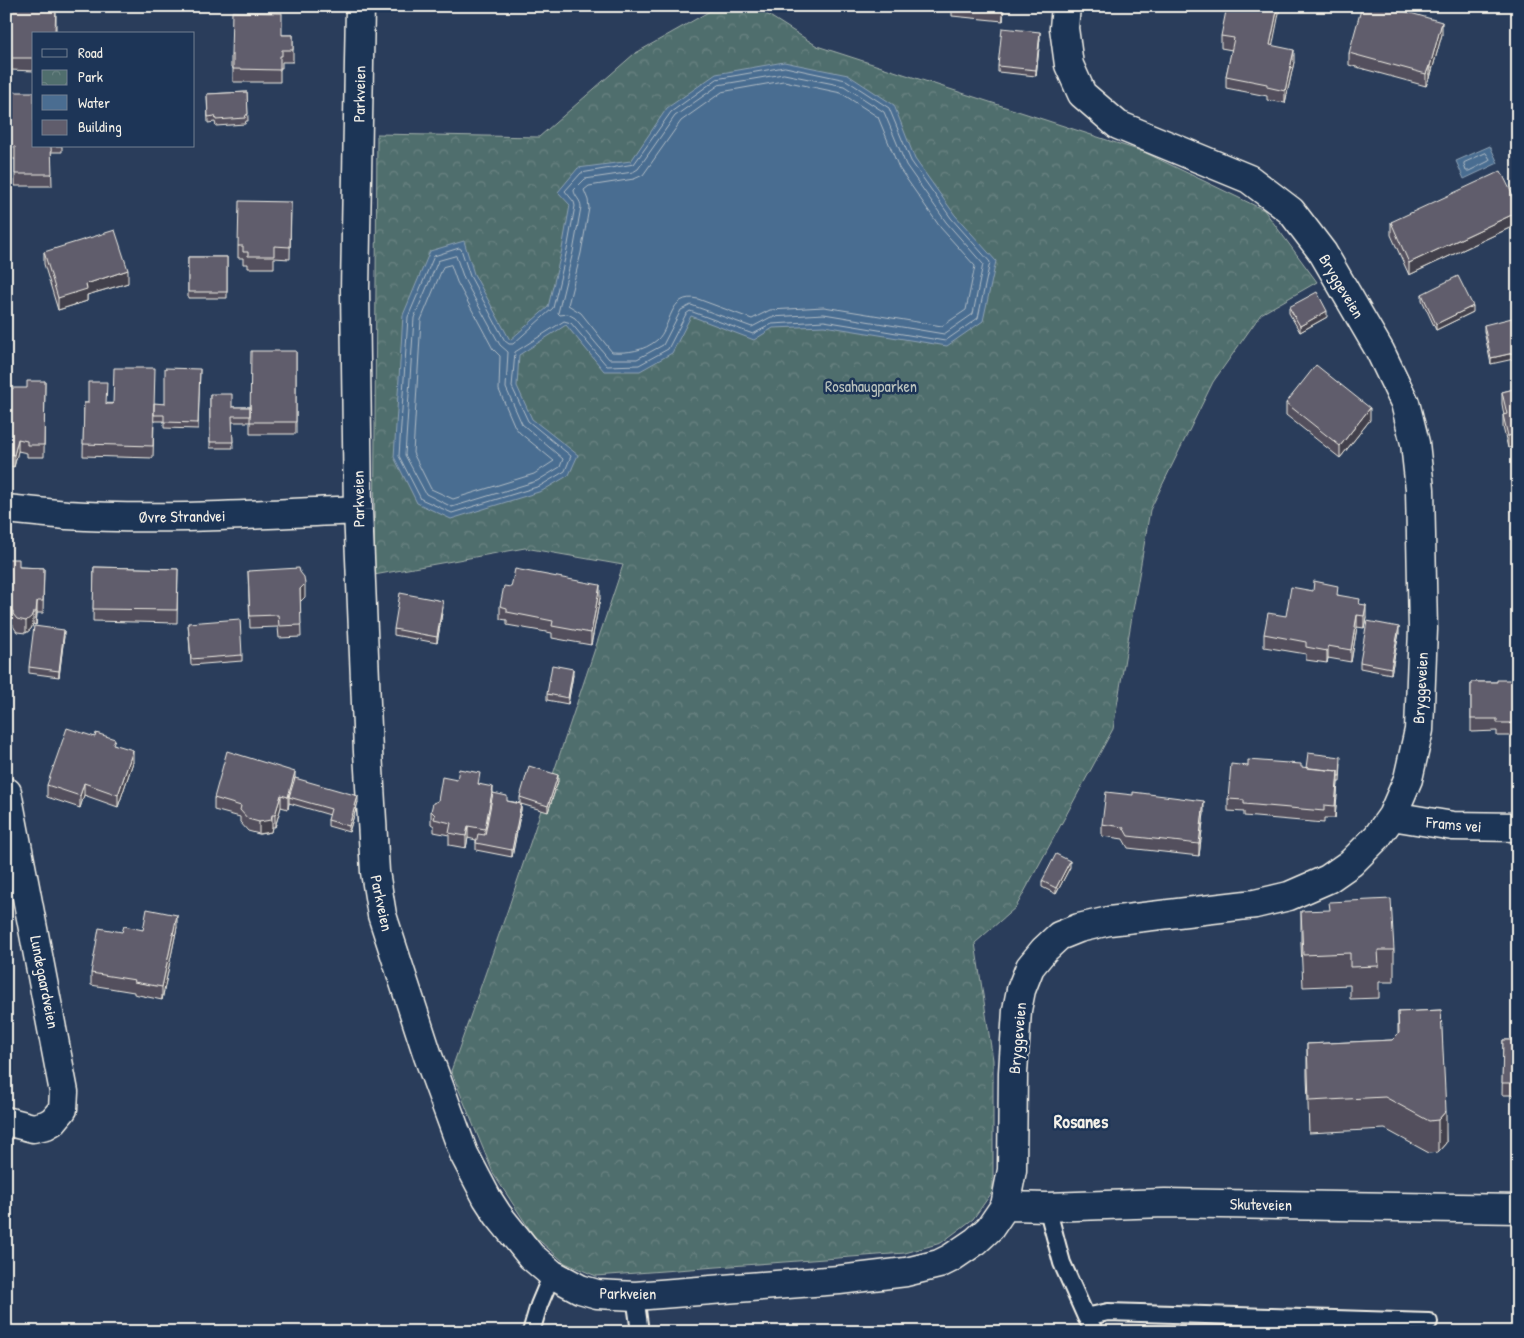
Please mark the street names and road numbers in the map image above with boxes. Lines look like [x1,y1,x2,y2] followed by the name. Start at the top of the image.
[348,65,370,123] street label: Parkveien
[1314,250,1370,322] street label: Bryggeveien
[347,470,369,528] street label: Parkveien
[138,504,226,528] street label: Øvre Strandvei
[1407,652,1433,724] street label: Bryggeveien
[1424,811,1483,837] street label: Frams vei
[365,873,399,933] street label: Parkveien
[25,934,65,1030] street label: Lundegaardveien
[1003,1001,1031,1075] street label: Bryggeveien
[1230,1192,1292,1216] street label: Skuteveien
[599,1282,657,1304] street label: Parkveien

